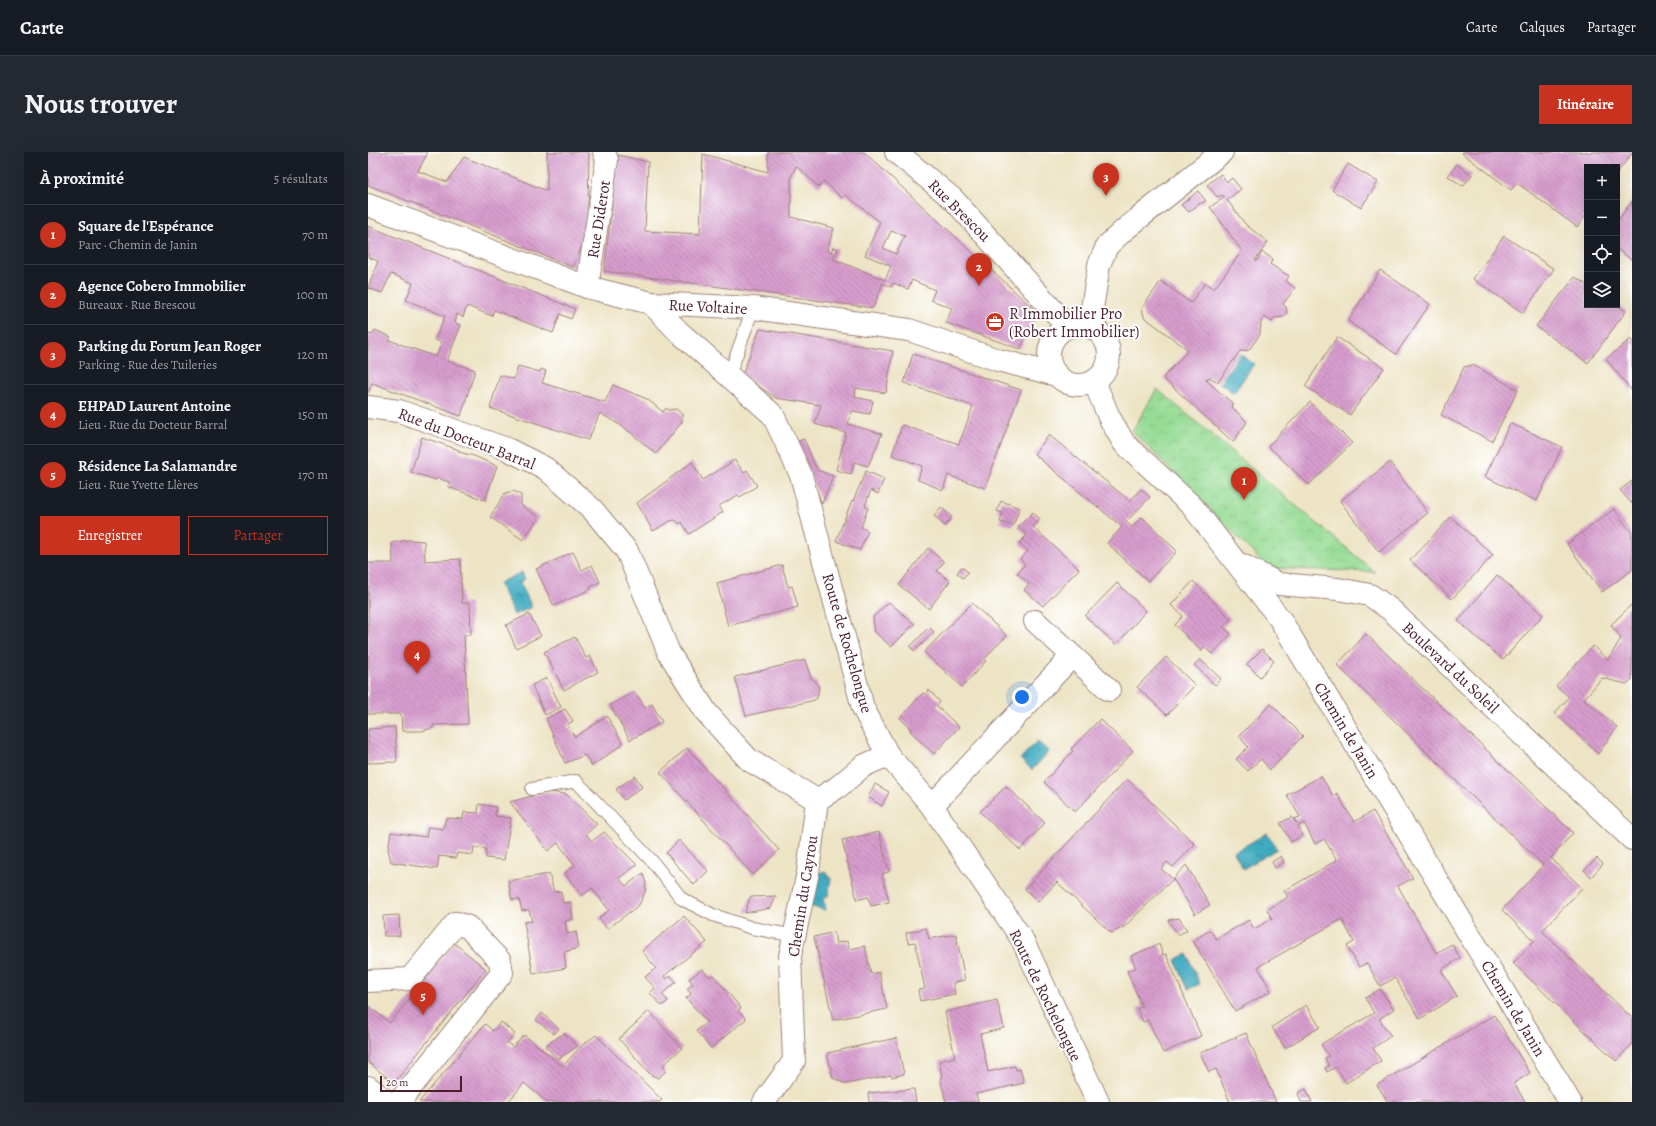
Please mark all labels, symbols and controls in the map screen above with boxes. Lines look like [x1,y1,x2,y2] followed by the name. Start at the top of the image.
[20,15,64,41] text: Carte
[1466,18,1497,37] text: Carte
[1519,18,1565,37] text: Calques
[1587,18,1636,37] text: Partager
[24,85,177,123] text: Nous trouver
[1539,85,1632,124] button: Itinéraire
[1093,163,1119,196] pin: 3
[1584,164,1620,308] map controls
[1584,164,1620,200] button: +
[40,167,124,190] text: À proximité
[274,170,328,187] text: 5 résultats
[923,174,996,247] street label: Rue Brescou
[582,178,616,260] street label: Rue Diderot
[1584,200,1620,236] button: −
[78,216,214,236] text: Square de l'Espérance
[51,226,55,243] text: 1
[302,226,328,243] text: 70 m
[78,236,197,253] text: Parc · Chemin de Janin
[1584,236,1620,272] button: locate
[966,253,992,286] pin: 2
[1584,272,1620,308] button: layers
[78,276,246,296] text: Agence Cobero Immobilier
[50,286,56,303] text: 2
[296,286,328,303] text: 100 m
[668,294,748,320] street label: Rue Voltaire
[78,296,196,313] text: Bureaux · Rue Brescou
[1009,303,1139,343] place label: R Immobilier Pro (Robert Immobilier)
[984,311,1006,333] office icon: R Immobilier Pro (Robert Immobilier)
[78,336,261,356] text: Parking du Forum Jean Roger
[50,346,56,363] text: 3
[297,346,328,363] text: 120 m
[78,356,217,373] text: Parking · Rue des Tuileries
[78,396,231,416] text: EHPAD Laurent Antoine
[395,403,539,475] street label: Rue du Docteur Barral
[50,406,56,423] text: 4
[298,406,328,423] text: 150 m
[78,416,227,433] text: Lieu · Rue du Docteur Barral
[78,456,237,476] text: Résidence La Salamandre
[50,466,56,483] text: 5
[298,466,328,483] text: 170 m
[1231,467,1257,500] pin: 1
[78,476,198,493] text: Lieu · Rue Yvette Llères
[40,516,180,555] button: Enregistrer
[188,516,328,555] button: Partager
[817,571,878,716] street label: Route de Rochelongue
[1397,617,1504,719] street label: Boulevard du Soleil
[404,641,430,674] pin: 4
[1309,678,1384,783] street label: Chemin de Janin
[1012,687,1032,707] your location
[783,833,824,959] street label: Chemin du Cayrou
[1003,926,1087,1065] street label: Route de Rochelongue
[1476,956,1551,1061] street label: Chemin de Janin
[410,982,436,1015] pin: 5
[380,1074,462,1093] scale bar
[386,1075,408,1090] text: 20 m

